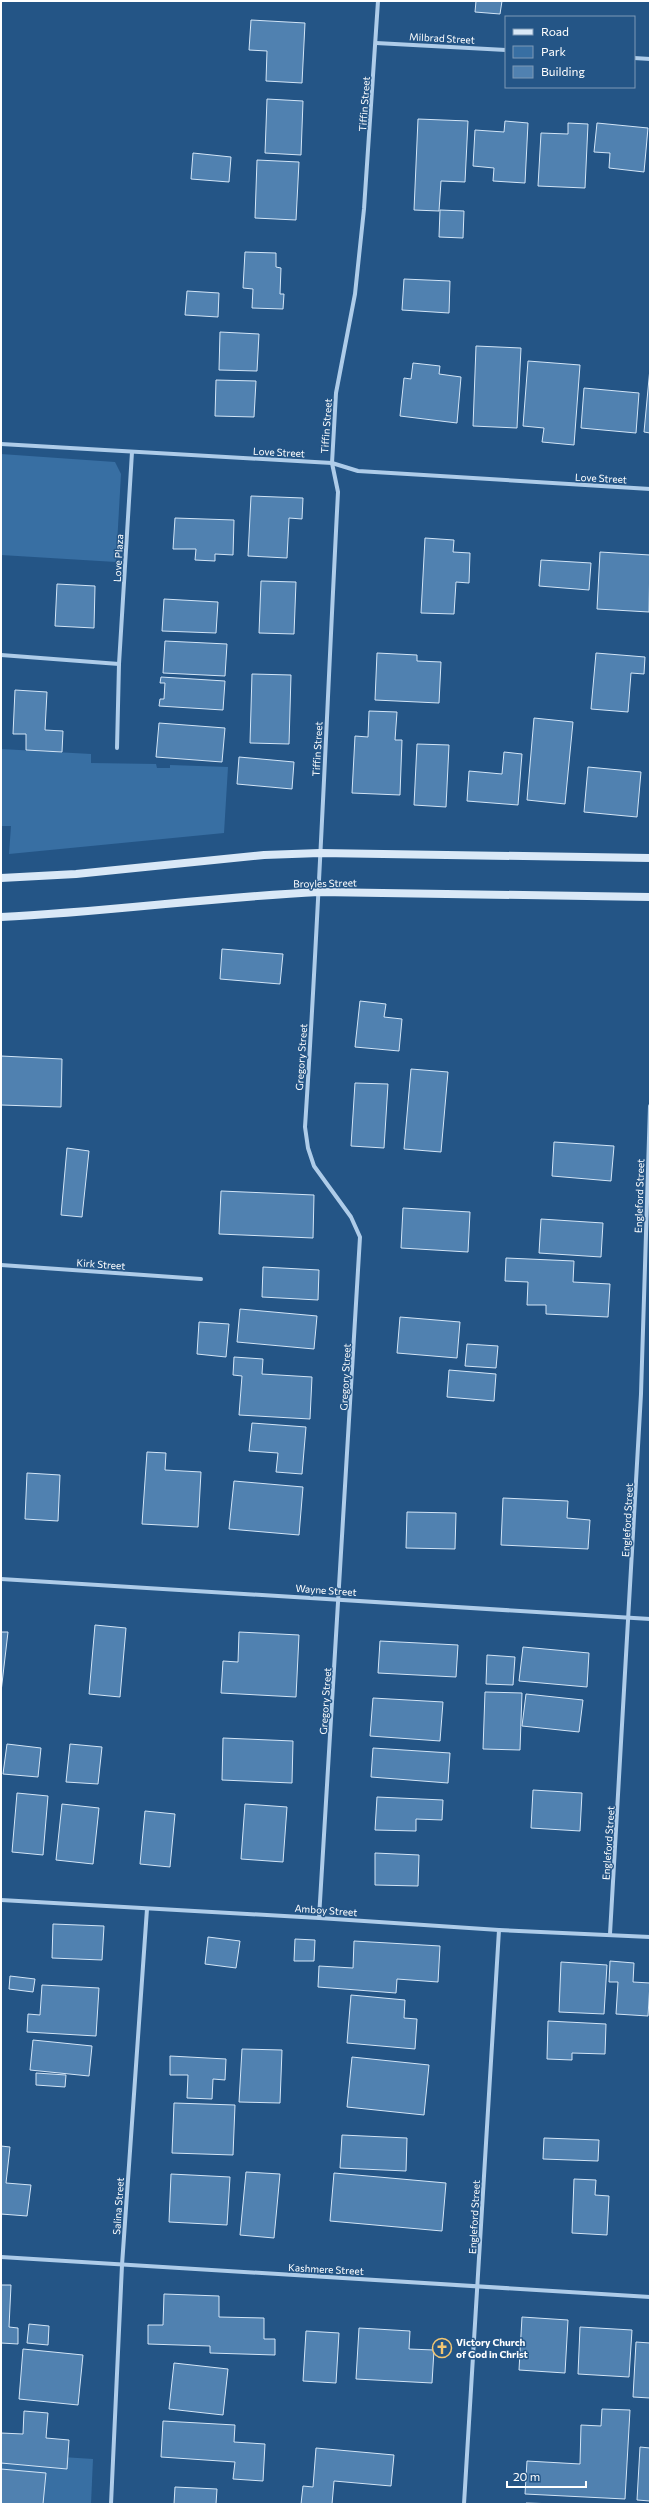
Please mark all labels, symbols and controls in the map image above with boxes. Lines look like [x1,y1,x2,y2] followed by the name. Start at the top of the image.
[505,16,635,88] legend
[541,24,569,38] text: Road
[409,30,475,46] street label: Milbrad Street
[541,44,567,58] text: Park
[541,64,585,78] text: Building
[356,76,372,132] street label: Tiffin Street
[318,398,334,454] street label: Tiffin Street
[253,445,305,459] street label: Love Street
[575,471,627,485] street label: Love Street
[111,534,125,582] street label: Love Plaza
[310,721,324,777] street label: Tiffin Street
[293,876,357,890] street label: Broyles Street
[293,1023,309,1091] street label: Gregory Street
[632,1159,646,1233] street label: Engleford Street
[76,1256,126,1272] street label: Kirk Street
[337,1343,353,1411] street label: Gregory Street
[619,1483,635,1557] street label: Engleford Street
[295,1582,357,1598] street label: Wayne Street
[317,1667,333,1735] street label: Gregory Street
[599,1806,617,1880] street label: Engleford Street
[294,1902,358,1918] street label: Amboy Street
[110,2177,126,2235] street label: Salina Street
[466,2180,482,2254] street label: Engleford Street
[288,2261,364,2277] street label: Kashmere Street
[456,2336,528,2360] place label: Victory Church of God in Christ
[431,2337,453,2359] church icon: Victory Church of God in Christ
[507,2463,586,2489] scale bar
[513,2469,540,2483] text: 20 m

